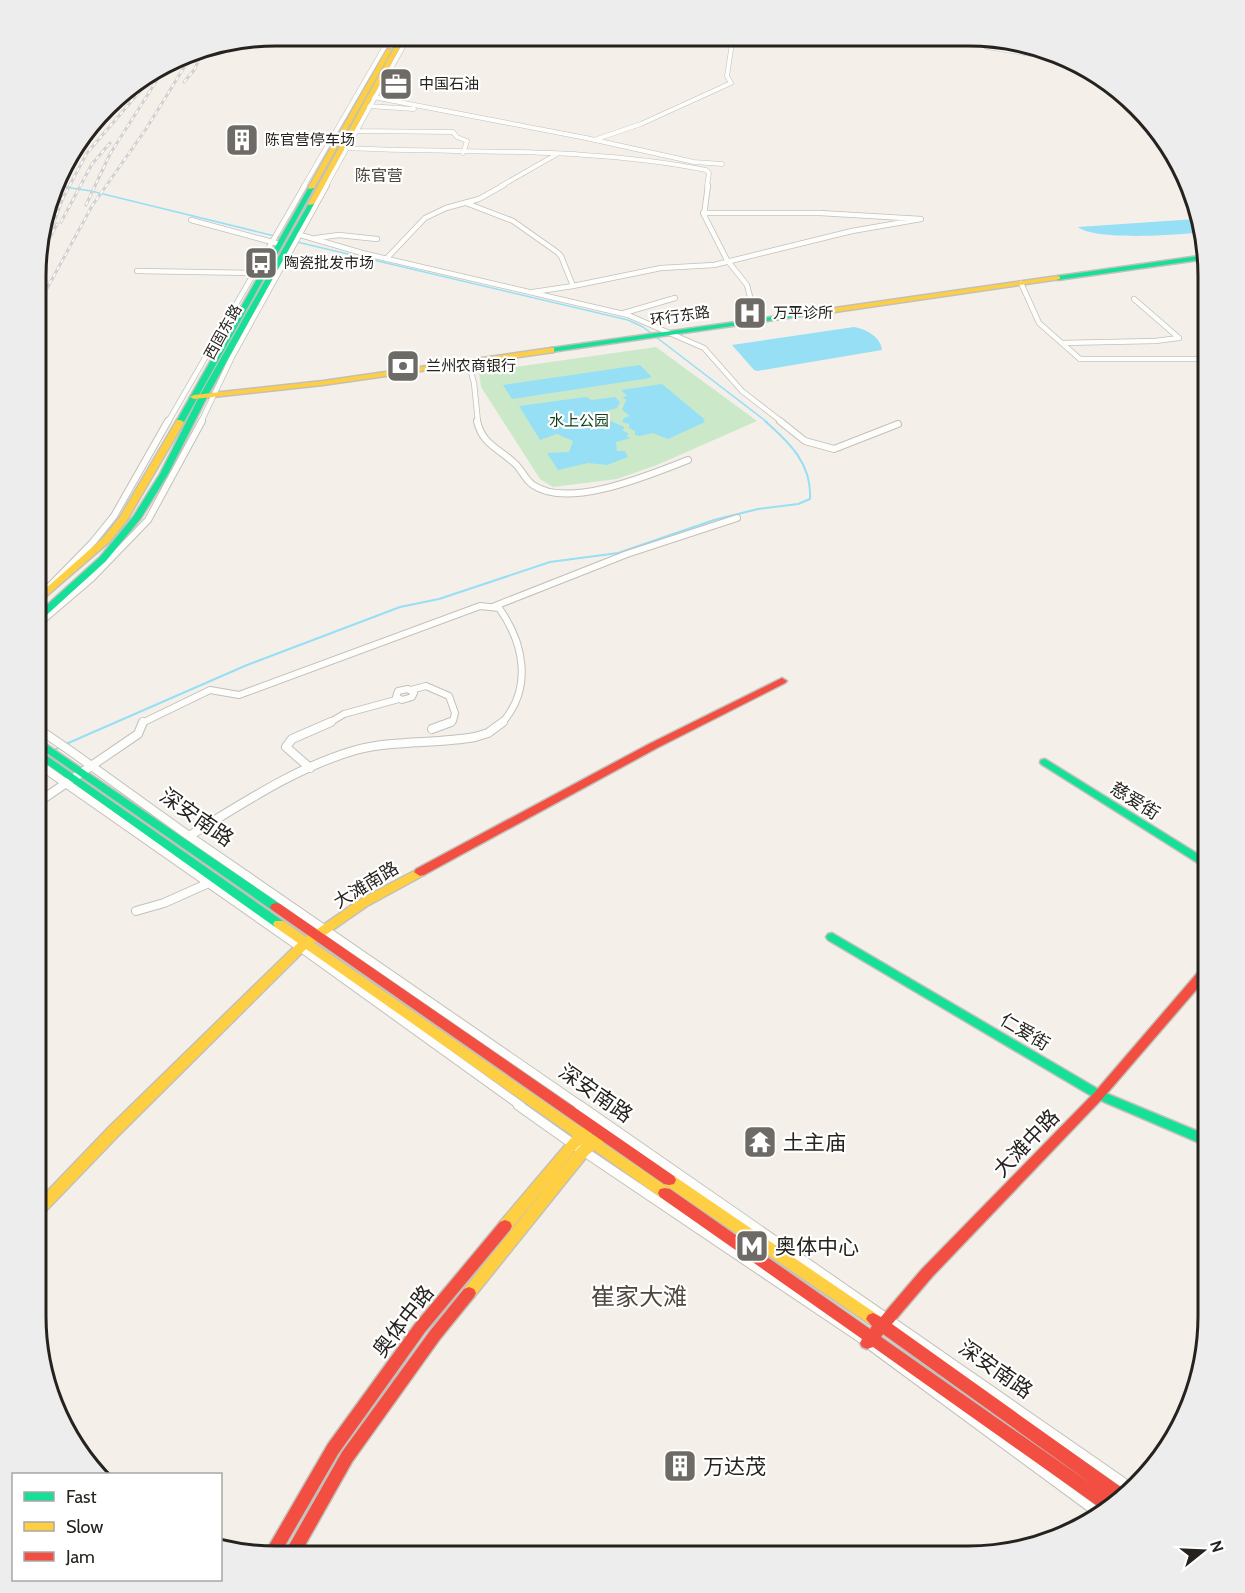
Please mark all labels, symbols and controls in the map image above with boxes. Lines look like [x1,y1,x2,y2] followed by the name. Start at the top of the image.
[378,66,414,102] office icon: 中国石油
[419,75,479,93] place label: 中国石油
[224,122,260,158] building icon: 陈官营停车场
[265,131,355,149] place label: 陈官营停车场
[355,166,403,185] district label: 陈官营
[243,245,279,281] bus stop icon: 陶瓷批发市场
[284,254,374,272] place label: 陶瓷批发市场
[732,295,768,331] hospital icon: 万平诊所
[201,301,245,363] street label: 西固东路
[649,303,711,329] street label: 环行东路
[773,304,833,322] place label: 万平诊所
[385,348,421,384] bank icon: 兰州农商银行
[426,357,516,375] place label: 兰州农商银行
[549,412,609,430] park label: 水上公园
[1106,777,1164,825] street label: 慈爱街
[155,783,239,851] street label: 深安南路
[329,857,403,913] street label: 大滩南路
[996,1009,1054,1055] street label: 仁爱街
[554,1059,638,1127] street label: 深安南路
[988,1104,1064,1182] street label: 大滩中路
[742,1124,778,1160] temple icon: 土主庙
[783,1130,846,1155] place label: 土主庙
[734,1228,770,1264] metro station icon: 奥体中心
[775,1234,859,1259] place label: 奥体中心
[367,1280,439,1362] street label: 奥体中路
[591,1282,687,1311] district label: 崔家大滩
[954,1335,1038,1403] street label: 深安南路
[662,1448,698,1484] building icon: 万达茂
[703,1454,766,1479] place label: 万达茂
[12,1473,222,1581] legend
[66,1486,97,1508] text: Fast
[66,1516,103,1538] text: Slow
[1173,1521,1233,1581] north arrow
[1206,1538,1228,1555] text: N
[65,1546,95,1568] text: Jam

